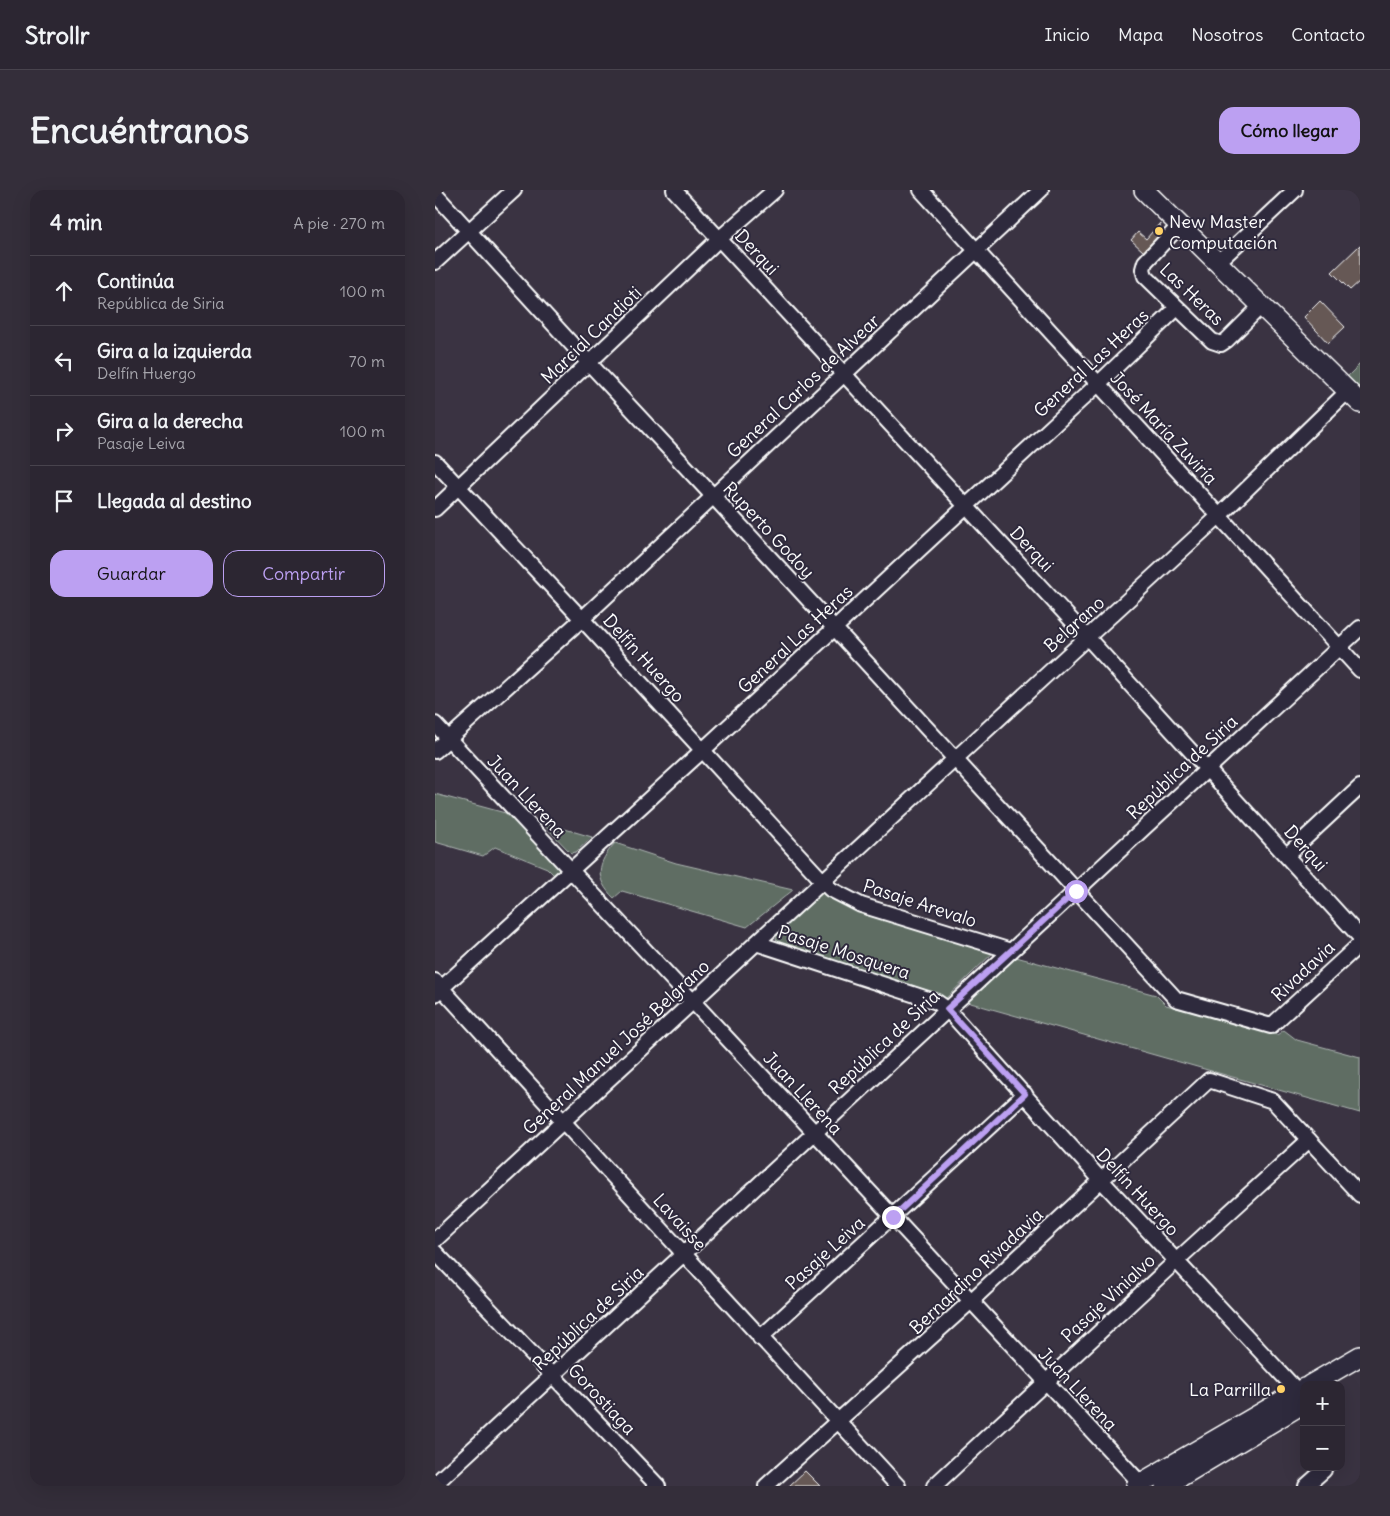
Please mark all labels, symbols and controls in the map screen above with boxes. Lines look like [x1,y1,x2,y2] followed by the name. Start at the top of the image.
[25,20,90,50] text: Strollr
[1044,23,1090,46] text: Inicio
[1118,23,1163,46] text: Mapa
[1191,23,1263,46] text: Nosotros
[1291,23,1365,46] text: Contacto
[1219,107,1360,154] button: Cómo llegar
[30,108,249,152] text: Encuéntranos
[50,209,102,236] text: 4 min
[1169,210,1277,254] place label: New Master Computación
[293,213,385,233] text: A pie · 270 m
[730,224,784,280] street label: Derqui
[1153,225,1165,237] marker: New Master Computación
[1155,258,1229,330] street label: Las Heras
[97,269,174,293] text: Continúa
[50,277,78,305] icon: ahead
[340,281,385,301] text: 100 m
[536,281,646,389] street label: Marcial Candioti
[97,293,224,313] text: República de Siria
[1029,304,1153,422] street label: General Las Heras
[722,309,885,463] street label: General Carlos de Alvear
[97,339,252,363] text: Gira a la izquierda
[50,347,78,375] icon: left
[349,351,385,371] text: 70 m
[97,363,196,383] text: Delfín Huergo
[1106,366,1222,490] street label: José María Zuviría
[97,409,243,433] text: Gira a la derecha
[50,417,78,445] icon: right
[340,421,385,441] text: 100 m
[97,433,185,453] text: Pasaje Leiva
[718,477,820,583] street label: Ruperto Godoy
[50,487,78,515] icon: arrive
[97,489,252,513] text: Llegada al destino
[1005,521,1059,577] street label: Derqui
[50,550,213,597] button: Guardar
[223,550,385,597] button: Compartir
[733,580,857,698] street label: General Las Heras
[1039,591,1109,657] street label: Belgrano
[598,609,690,707] street label: Delfín Huergo
[1122,710,1242,824] street label: República de Siria
[483,750,571,842] street label: Juan Llerena
[1279,820,1333,876] street label: Derqui
[860,874,980,932] street label: Pasaje Arevalo
[1065,880,1088,903] route start
[775,920,913,984] street label: Pasaje Mosquera
[1267,936,1339,1006] street label: Rivadavia
[518,954,714,1140] street label: General Manuel José Belgrano
[824,985,944,1099] street label: República de Siria
[759,1047,847,1139] street label: Juan Llerena
[1092,1143,1184,1241] street label: Delfín Huergo
[648,1189,712,1255] street label: Lavaisse
[904,1203,1048,1339] street label: Bernardino Rivadavia
[882,1206,905,1229] route end
[781,1211,869,1295] street label: Pasaje Leiva
[1056,1249,1160,1347] street label: Pasaje Vinialvo
[528,1261,648,1375] street label: República de Siria
[1034,1343,1122,1435] street label: Juan Llerena
[563,1359,641,1439] street label: Gorostiaga
[1189,1378,1271,1401] place label: La Parrilla
[1300,1381,1345,1471] map controls
[1300,1381,1345,1426] button: +
[1275,1383,1287,1395] marker: La Parrilla
[1300,1426,1345,1471] button: −

